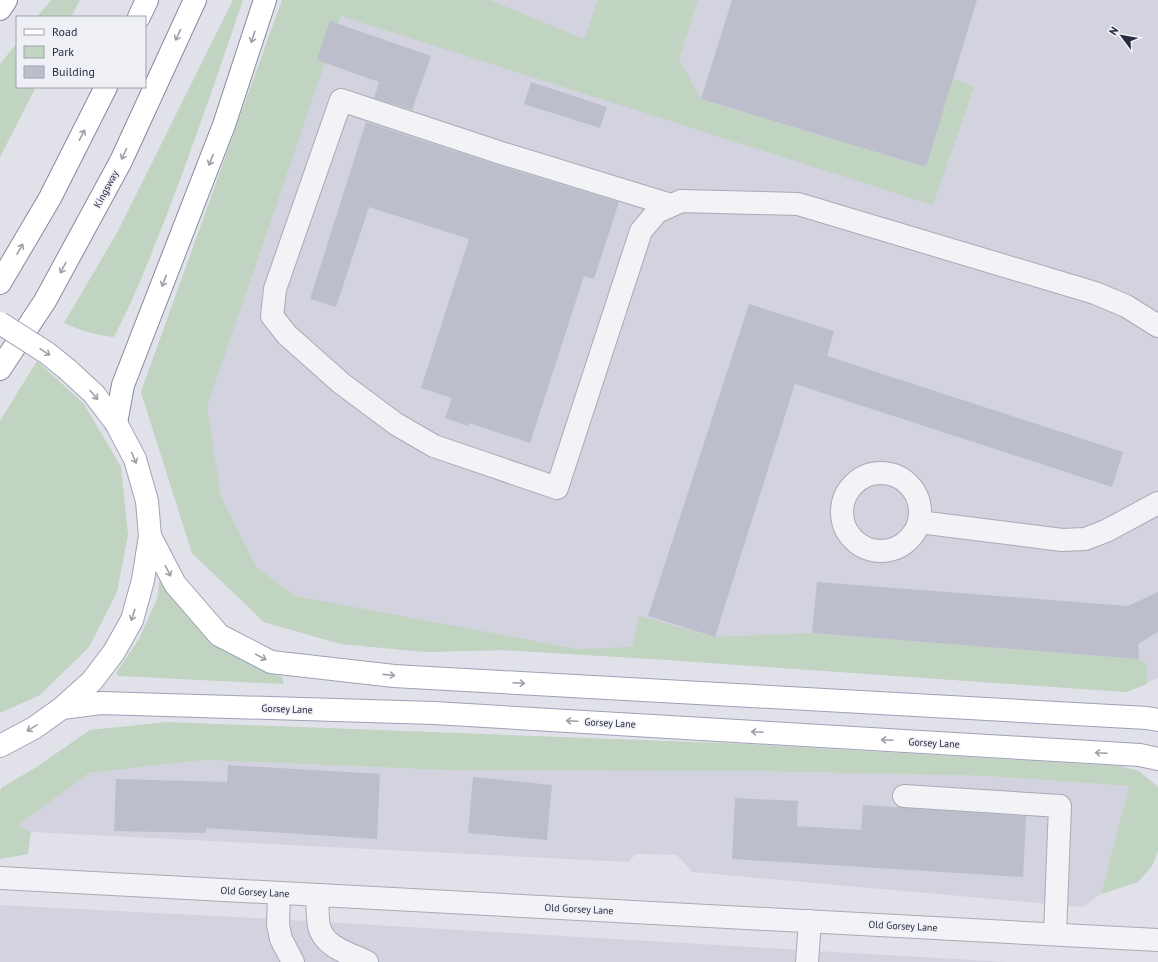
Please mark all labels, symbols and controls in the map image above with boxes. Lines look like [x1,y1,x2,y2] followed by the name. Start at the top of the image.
[16,16,146,88] legend
[1102,16,1142,56] north arrow
[52,24,77,39] text: Road
[1106,24,1121,37] text: N
[174,29,182,41] one-way arrow
[249,30,256,43] one-way arrow
[52,44,74,59] text: Park
[52,64,95,79] text: Building
[79,129,86,141] one-way arrow
[120,147,127,159] one-way arrow
[206,153,214,165] one-way arrow
[91,168,121,210] street label: Kingsway
[16,243,24,255] one-way arrow
[59,262,66,274] one-way arrow
[159,275,167,287] one-way arrow
[39,348,50,356] one-way arrow
[89,390,98,400] one-way arrow
[130,452,138,464] one-way arrow
[164,564,172,576] one-way arrow
[129,608,136,621] one-way arrow
[255,653,267,661] one-way arrow
[382,672,395,679] one-way arrow
[512,679,525,687] one-way arrow
[261,702,313,716] street label: Gorsey Lane
[584,715,636,731] street label: Gorsey Lane
[566,717,579,725] one-way arrow
[26,725,38,733] one-way arrow
[751,729,764,736] one-way arrow
[908,735,960,751] street label: Gorsey Lane
[881,736,894,744] one-way arrow
[1095,749,1108,756] one-way arrow
[220,884,290,900] street label: Old Gorsey Lane
[544,901,614,917] street label: Old Gorsey Lane
[868,918,938,934] street label: Old Gorsey Lane

